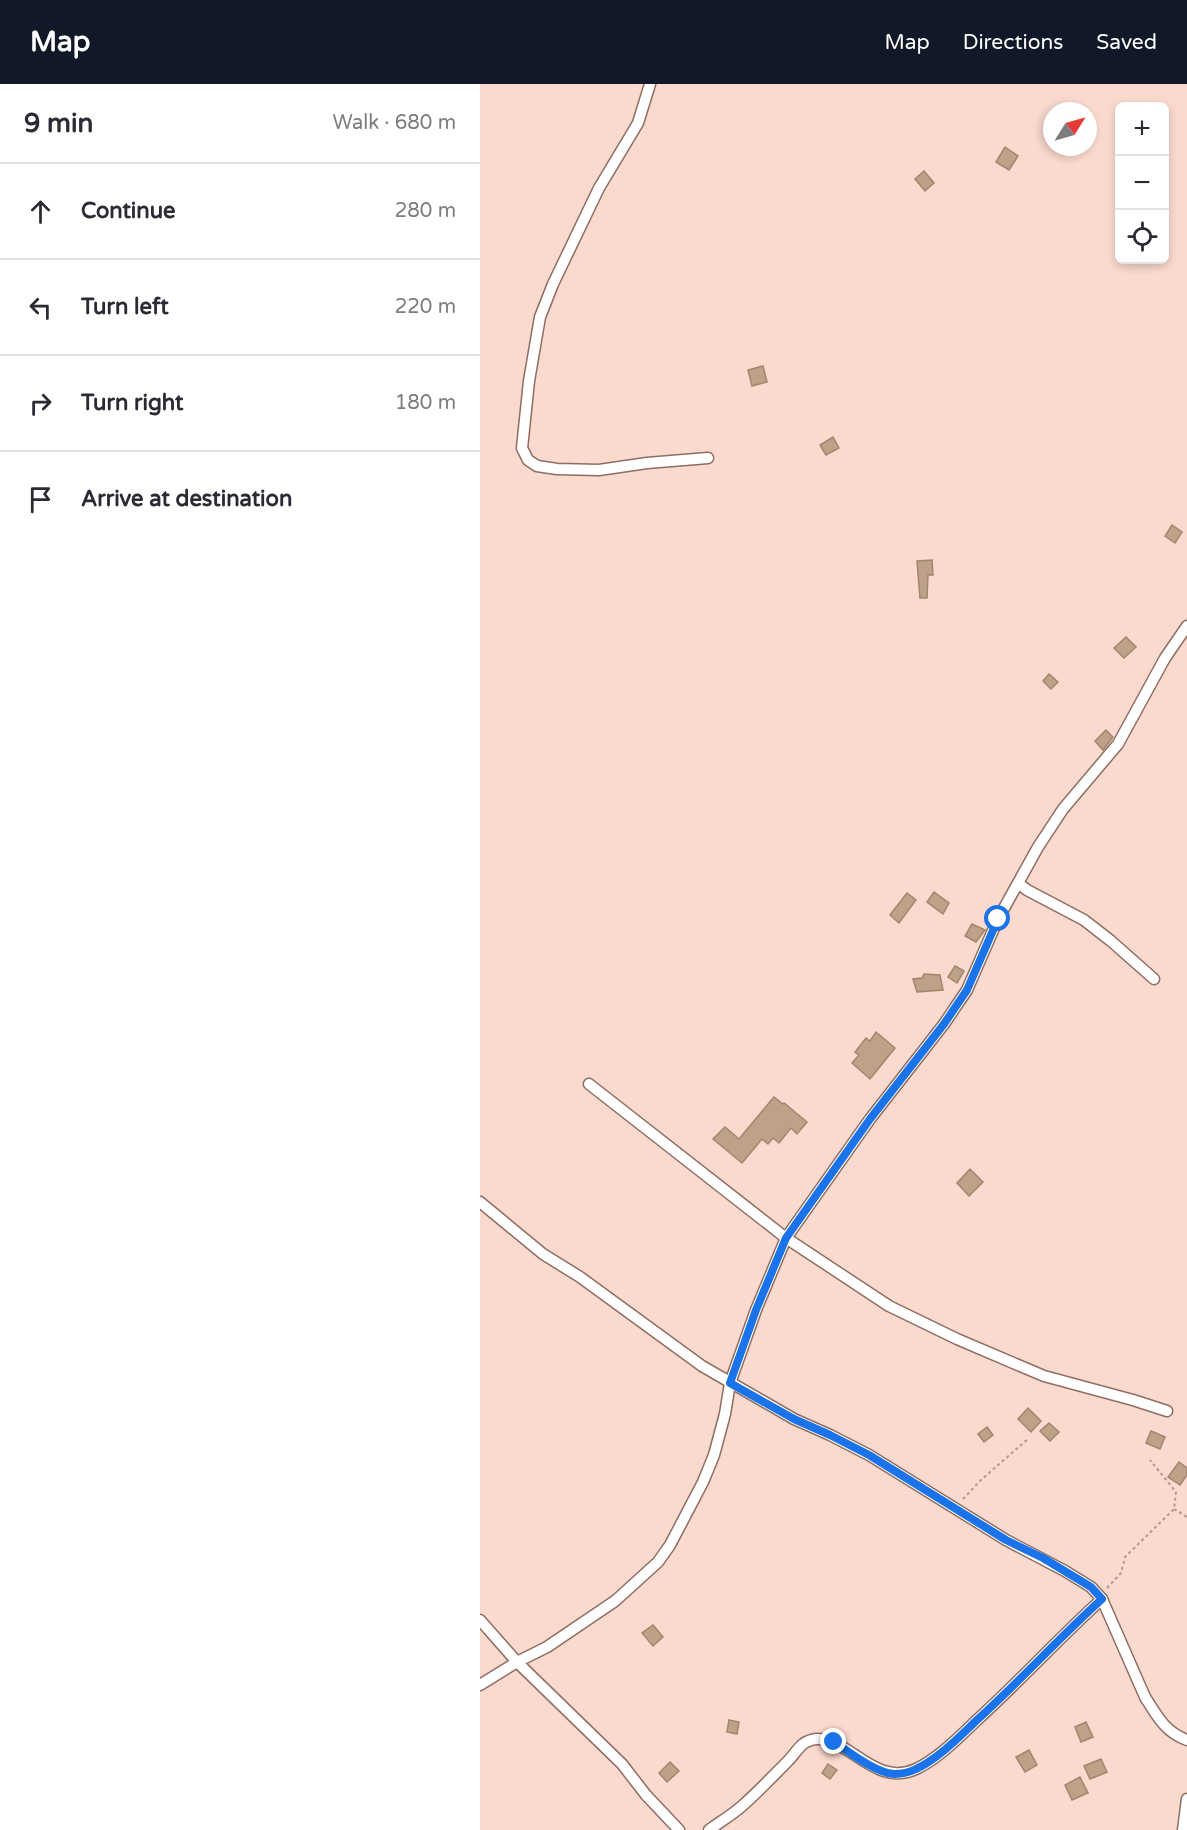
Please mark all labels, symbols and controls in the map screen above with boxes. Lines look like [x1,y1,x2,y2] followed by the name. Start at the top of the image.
[30,25,90,59] text: Map
[884,30,930,55] text: Map
[963,30,1063,55] text: Directions
[1096,30,1157,55] text: Saved
[1043,102,1097,156] north arrow
[1115,102,1169,264] map controls
[1115,102,1169,156] button: +
[24,108,93,139] text: 9 min
[333,111,456,135] text: Walk · 680 m
[1115,156,1169,210] button: −
[24,195,57,228] icon: ahead
[81,198,176,224] text: Continue
[395,199,456,223] text: 280 m
[1115,210,1169,264] button: locate
[24,291,57,324] icon: left
[81,294,169,320] text: Turn left
[395,295,456,319] text: 220 m
[24,387,57,420] icon: right
[81,390,183,416] text: Turn right
[395,391,456,415] text: 180 m
[24,483,57,516] icon: arrive
[81,486,292,512] text: Arrive at destination
[984,905,1010,931] route start
[820,1728,846,1754] route end

